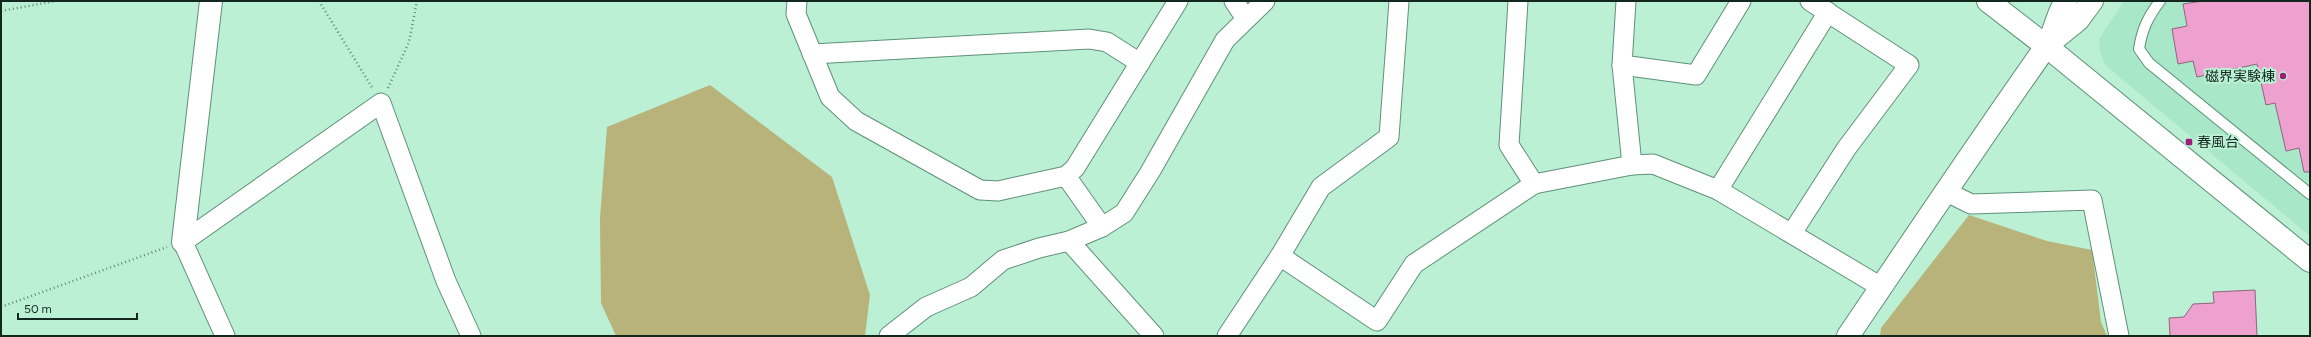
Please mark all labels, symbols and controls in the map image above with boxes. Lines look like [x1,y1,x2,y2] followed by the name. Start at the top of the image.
[2205,68,2275,85] place label: 磁界実験棟
[2278,71,2288,81] marker: 磁界実験棟
[2197,134,2239,151] place label: 春風台
[2184,137,2194,147] marker: 春風台
[18,295,137,321] scale bar
[24,302,52,316] text: 50 m

